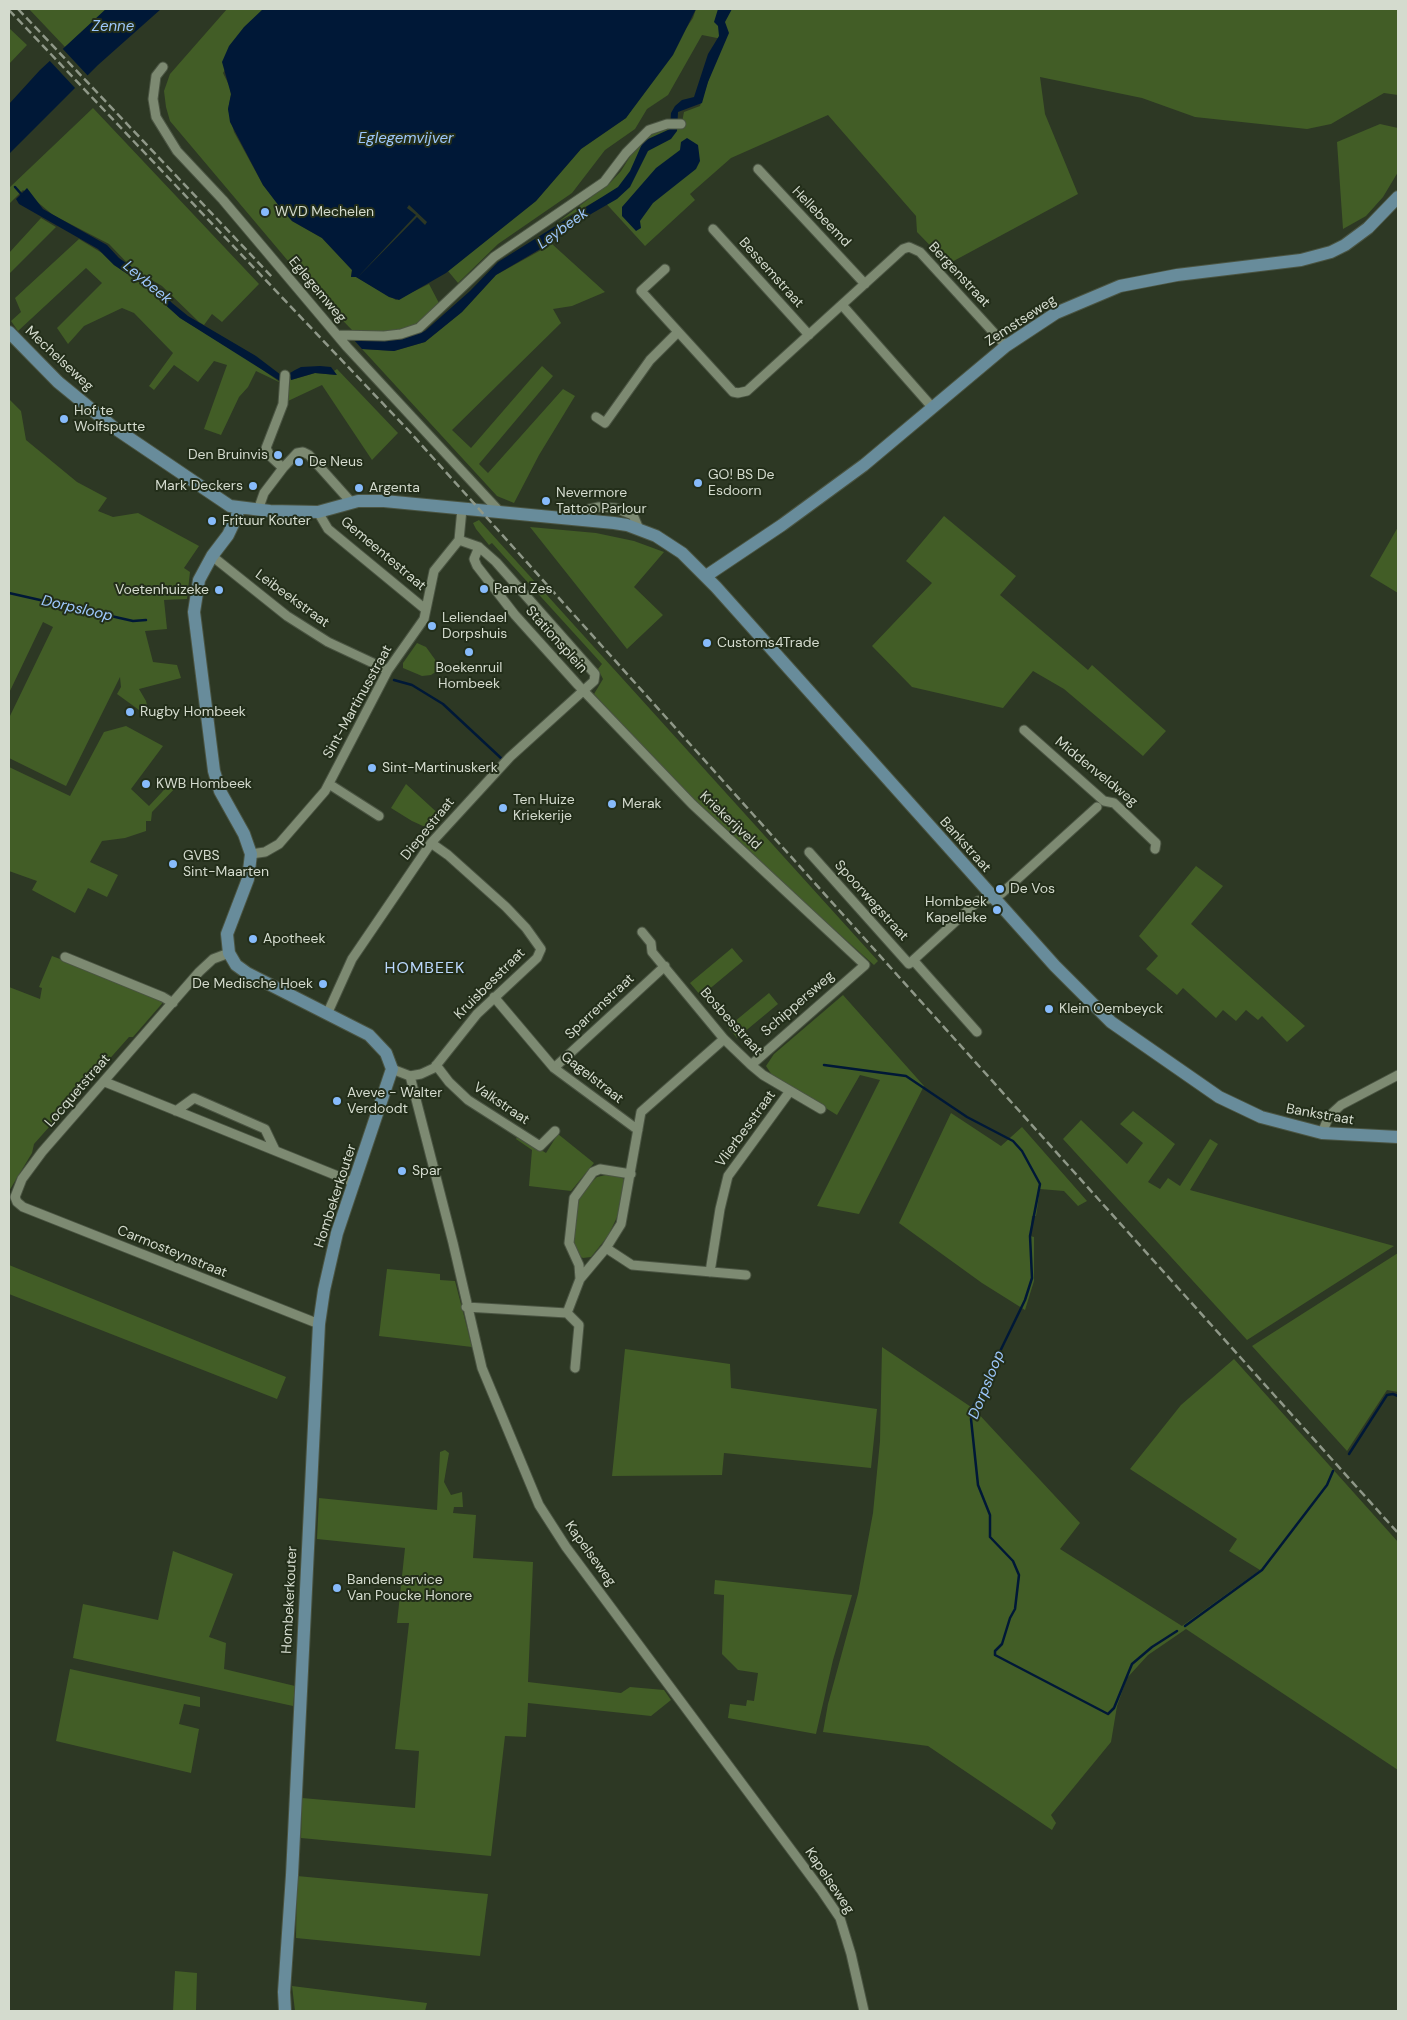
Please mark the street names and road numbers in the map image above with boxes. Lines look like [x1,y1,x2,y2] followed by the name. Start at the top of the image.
[788,183,854,251] street label: Hellebeemd
[735,234,807,312] street label: Bessemstraat
[925,239,993,311] street label: Bergenstraat
[285,254,349,326] street label: Eglegemweg
[982,292,1060,350] street label: Zemstseweg
[21,323,97,395] street label: Mechelseweg
[337,513,429,595] street label: Gemeentestraat
[252,566,332,632] street label: Leibeekstraat
[521,603,591,677] street label: Stationsplein
[320,642,396,762] street label: Sint-Martinusstraat
[1051,734,1141,810] street label: Middenveldweg
[696,788,764,854] street label: Kriekerijveld
[398,794,458,864] street label: Diepestraat
[936,814,994,876] street label: Bankstraat
[830,857,912,945] street label: Spoorwegstraat
[451,945,529,1023] street label: Kruisbesstraat
[758,968,838,1040] street label: Schippersweg
[562,971,638,1043] street label: Sparrenstraat
[696,985,766,1059] street label: Bosbesstraat
[557,1048,627,1108] street label: Gagelstraat
[42,1051,114,1131] street label: Locquetstraat
[470,1079,532,1129] street label: Valkstraat
[713,1087,779,1171] street label: Vlierbesstraat
[1285,1101,1355,1129] street label: Bankstraat
[311,1142,361,1250] street label: Hombekerkouter
[115,1222,229,1282] street label: Carmosteynstraat
[561,1518,619,1590] street label: Kapelseweg
[279,1546,301,1654] street label: Hombekerkouter
[801,1845,857,1917] street label: Kapelseweg

